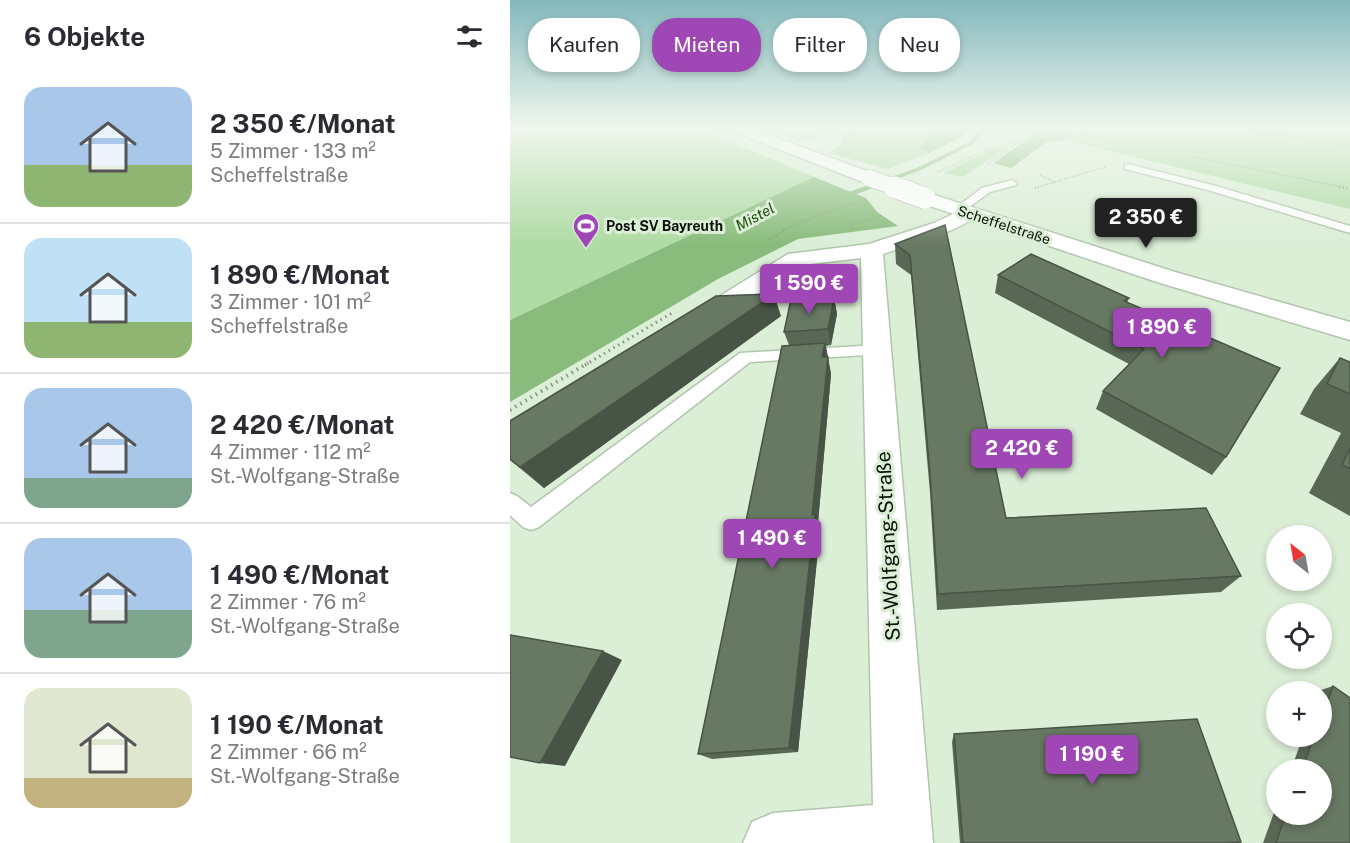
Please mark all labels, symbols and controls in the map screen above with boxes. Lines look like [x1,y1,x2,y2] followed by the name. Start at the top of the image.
[528,18,640,72] chip: Kaufen
[652,18,761,72] chip: Mieten
[773,18,867,72] chip: Filter
[879,18,960,72] chip: Neu
[453,20,486,53] icon: filters
[24,21,145,52] text: 6 Objekte
[210,108,396,139] text: 2 350 €/Monat
[72,111,144,183] icon: home
[210,139,376,163] text: 5 Zimmer · 133 m²
[210,163,348,187] text: Scheffelstraße
[1091,198,1201,249] pin: 2 350 €
[732,199,777,234] water label: Mistel
[956,202,1053,248] street label: Scheffelstraße
[1109,205,1183,229] text: 2 350 €
[571,211,601,249] sports icon: Post SV Bayreuth
[606,218,723,234] place label: Post SV Bayreuth
[210,259,390,290] text: 1 890 €/Monat
[72,262,144,334] icon: home
[754,264,864,315] pin: 1 590 €
[774,271,844,295] text: 1 590 €
[210,290,371,314] text: 3 Zimmer · 101 m²
[1107,308,1217,359] pin: 1 890 €
[210,314,348,338] text: Scheffelstraße
[1127,315,1197,339] text: 1 890 €
[210,409,394,440] text: 2 420 €/Monat
[72,412,144,484] icon: home
[967,429,1077,480] pin: 2 420 €
[985,436,1059,460] text: 2 420 €
[210,440,371,464] text: 4 Zimmer · 112 m²
[871,451,905,641] street label: St.-Wolfgang-Straße
[210,464,400,488] text: St.-Wolfgang-Straße
[717,519,827,570] pin: 1 490 €
[1266,525,1332,591] north arrow
[1266,525,1332,825] map controls
[737,526,807,550] text: 1 490 €
[210,559,389,590] text: 1 490 €/Monat
[72,562,144,634] icon: home
[210,590,366,614] text: 2 Zimmer · 76 m²
[1266,603,1332,669] button: locate
[210,614,400,638] text: St.-Wolfgang-Straße
[1266,681,1332,747] button: +
[210,709,384,740] text: 1 190 €/Monat
[72,712,144,784] icon: home
[1037,735,1147,786] pin: 1 190 €
[210,740,366,764] text: 2 Zimmer · 66 m²
[1059,742,1125,766] text: 1 190 €
[1266,759,1332,825] button: −
[210,764,400,788] text: St.-Wolfgang-Straße

